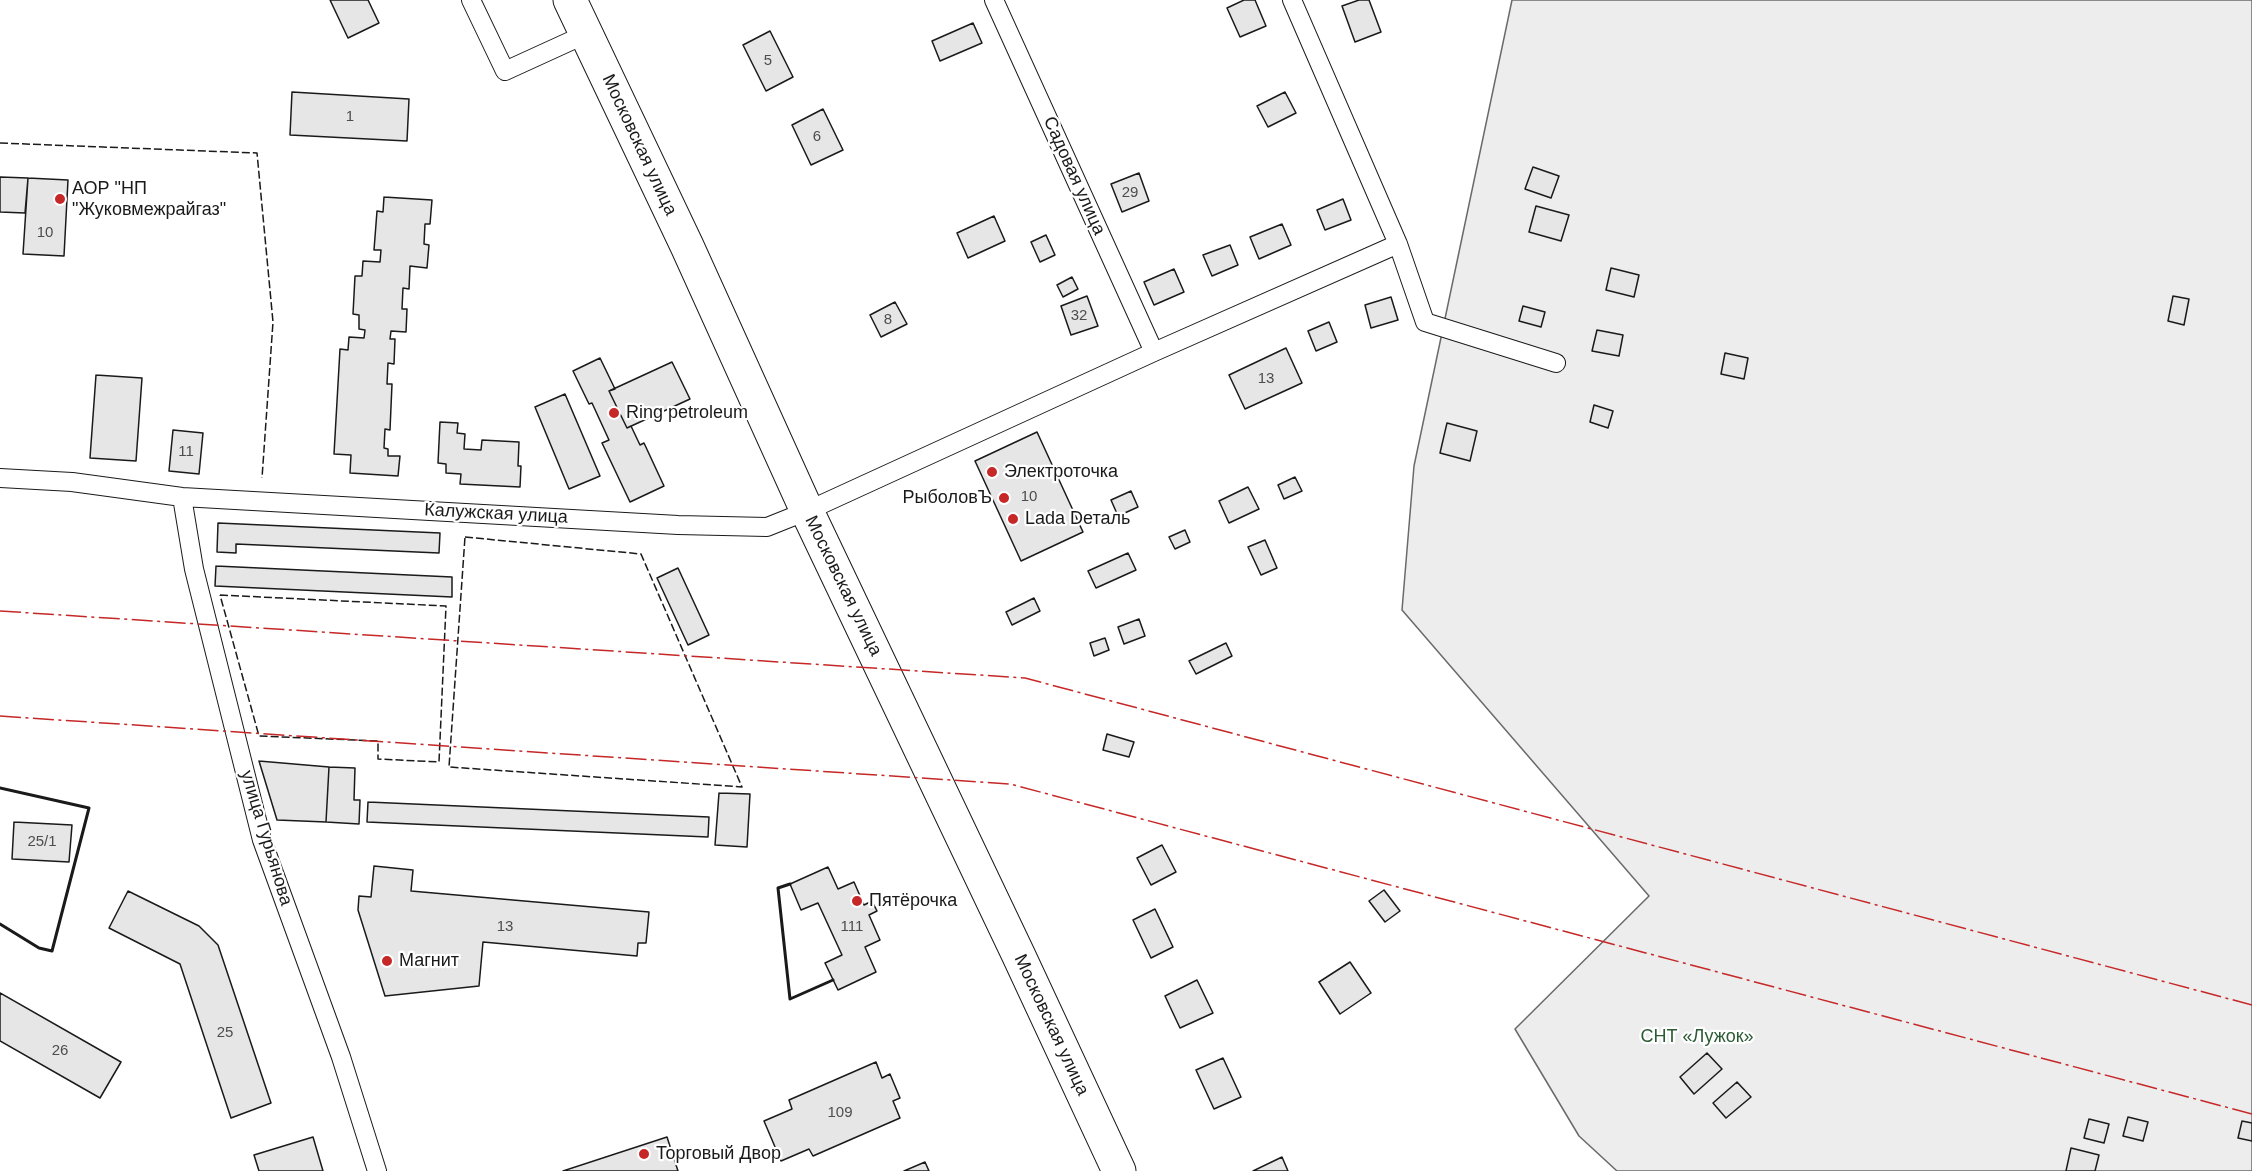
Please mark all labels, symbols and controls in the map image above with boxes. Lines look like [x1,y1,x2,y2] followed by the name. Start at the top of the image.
[764,52,772,70] house number: 5
[597,71,681,219] street label: Московская улица
[346,108,354,126] house number: 1
[1038,113,1110,239] street label: Садовая улица
[813,128,821,146] house number: 6
[72,178,226,220] place label: АОР "НП "Жуковмежрайгаз"
[1122,184,1138,202] house number: 29
[53,192,67,206] marker: АОР "НП "Жуковмежрайгаз"
[37,224,53,242] house number: 10
[1071,307,1087,325] house number: 32
[884,311,892,329] house number: 8
[1258,370,1274,388] house number: 13
[626,402,748,424] place label: Ring petroleum
[607,406,621,420] marker: Ring petroleum
[178,443,194,461] house number: 11
[1004,461,1118,483] place label: Электроточка
[985,465,999,479] marker: Электроточка
[903,487,992,509] place label: РыболовЪ
[1021,488,1037,506] house number: 10
[997,491,1011,505] marker: РыболовЪ
[424,499,568,529] street label: Калужская улица
[1025,508,1130,530] place label: Lada Dеталь
[800,512,886,660] street label: Московская улица
[1006,512,1020,526] marker: Lada Dеталь
[235,768,297,908] street label: улица Гурьянова
[27,833,57,851] house number: 25/1
[869,890,957,912] place label: Пятёрочка
[850,894,864,908] marker: Пятёрочка
[497,918,513,936] house number: 13
[841,918,863,936] house number: 111
[399,950,459,972] place label: Магнит
[1009,951,1093,1099] street label: Московская улица
[380,954,394,968] marker: Магнит
[217,1024,233,1042] house number: 25
[1640,1026,1754,1048] park label: СНТ «Лужок»
[52,1042,68,1060] house number: 26
[827,1104,853,1122] house number: 109
[656,1143,781,1165] place label: Торговый Двор
[637,1147,651,1161] marker: Торговый Двор

